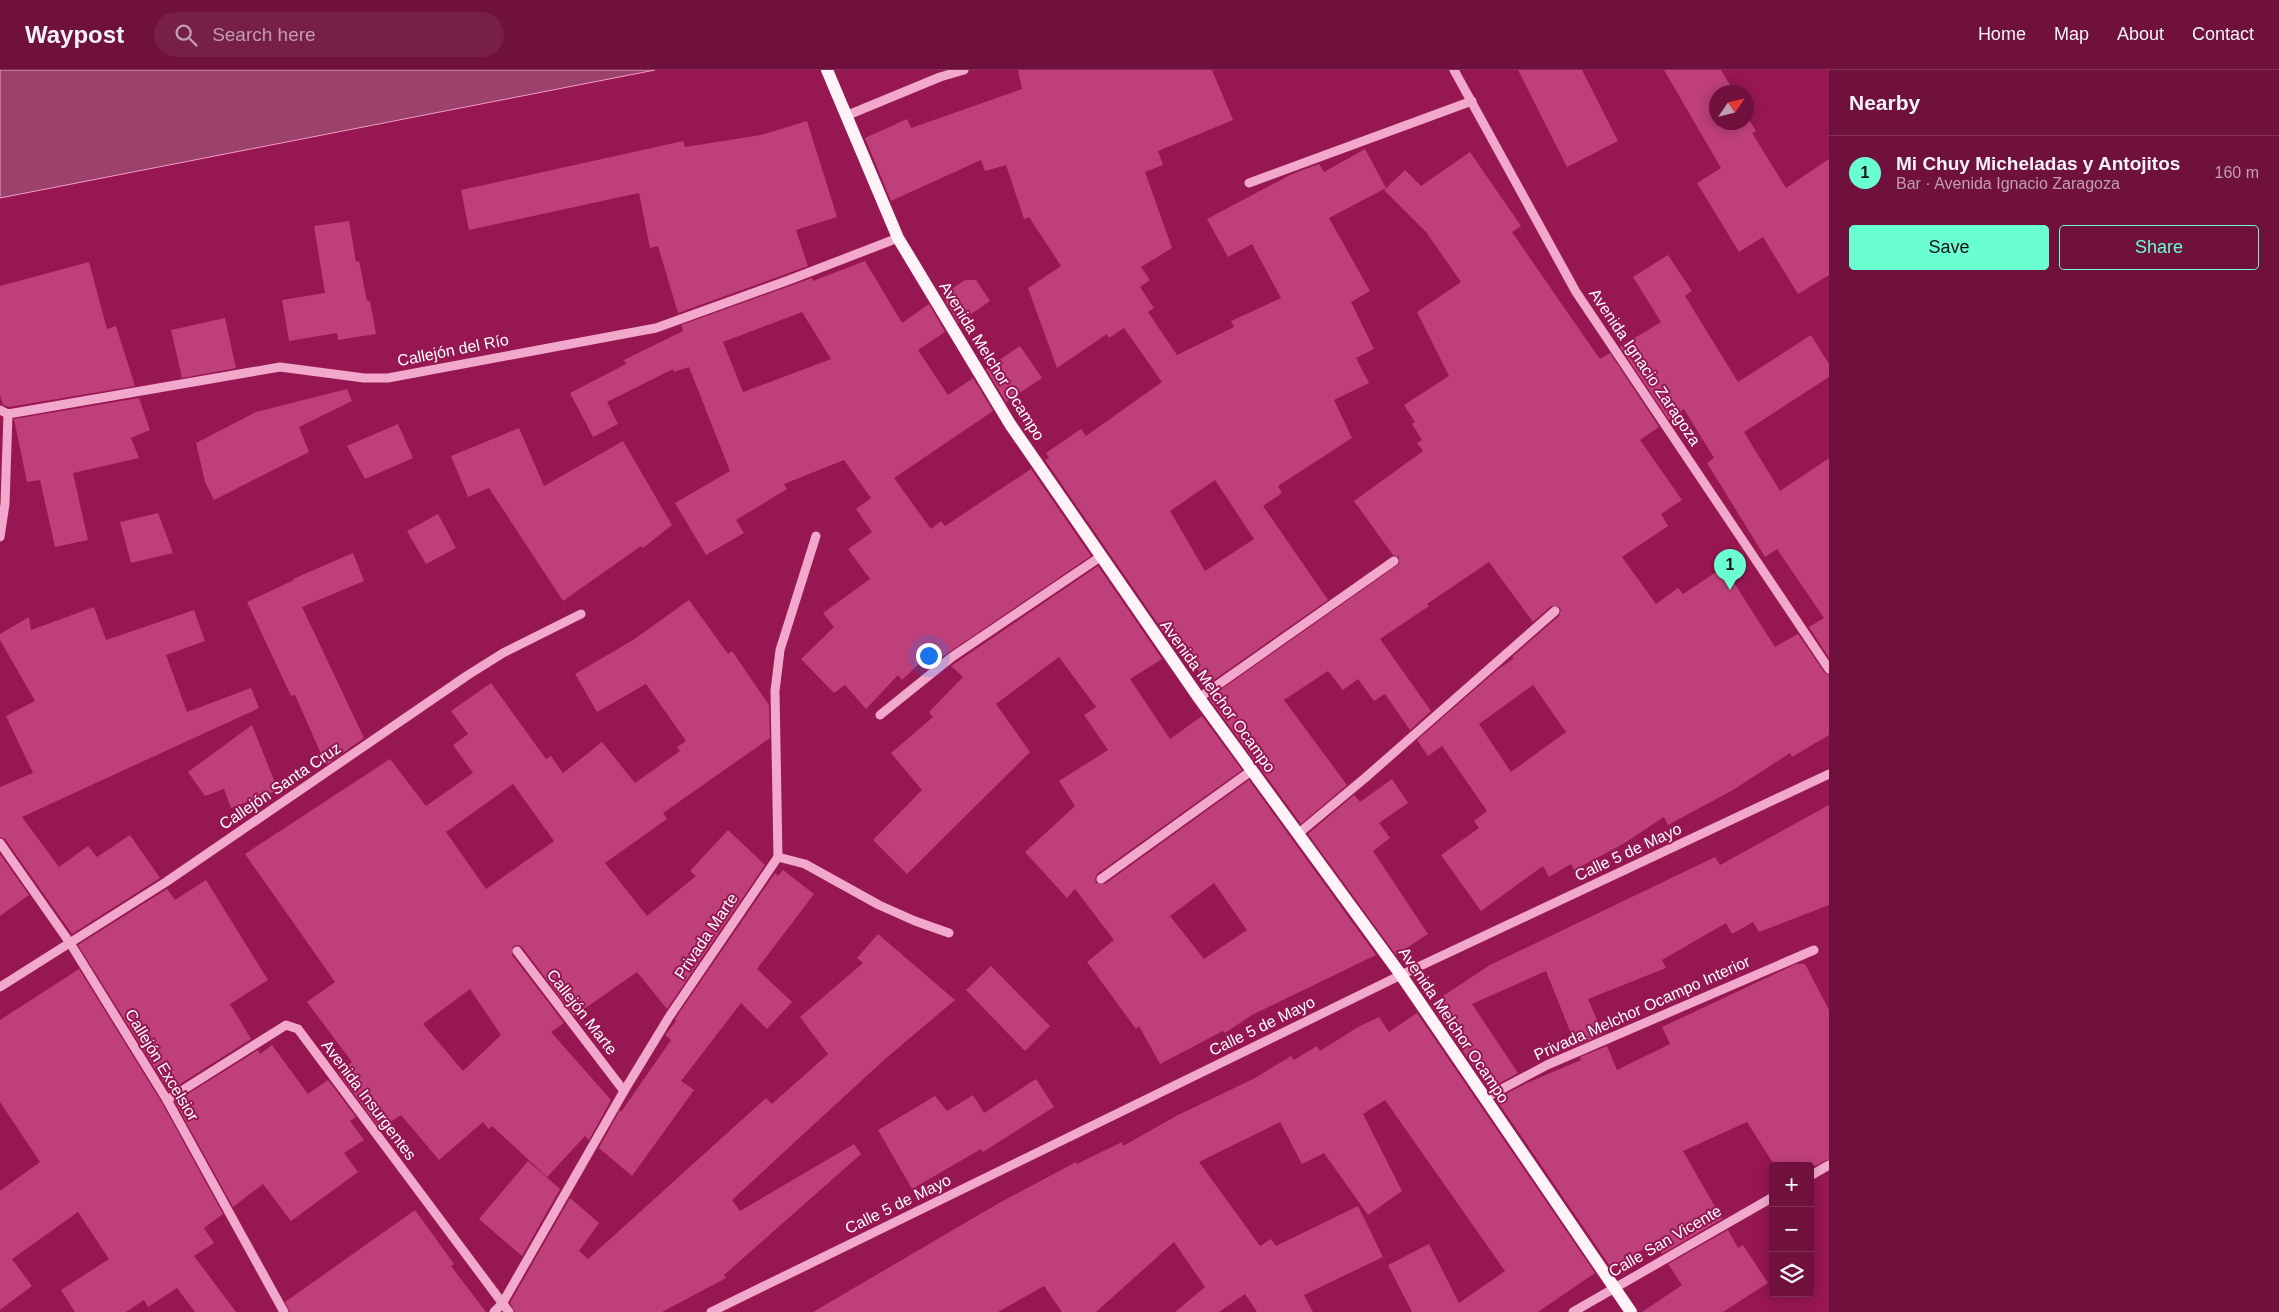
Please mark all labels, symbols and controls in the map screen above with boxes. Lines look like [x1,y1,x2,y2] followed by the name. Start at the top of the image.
[154,12,504,57] search box
[25,21,124,48] text: Waypost
[172,21,200,49] icon: search
[212,24,316,45] text: Search here
[1978,24,2026,44] text: Home
[2054,24,2089,44] text: Map
[2117,24,2164,44] text: About
[2192,24,2254,44] text: Contact
[1709,85,1754,130] north arrow
[1849,91,1920,114] text: Nearby
[1896,153,2180,174] text: Mi Chuy Micheladas y Antojitos
[1861,164,1869,181] text: 1
[2215,164,2259,181] text: 160 m
[1896,175,2120,192] text: Bar · Avenida Ignacio Zaragoza
[1849,225,2049,270] button: Save
[2059,225,2259,270] button: Share
[936,279,1048,444] street label: Avenida Melchor Ocampo
[1586,285,1704,449] street label: Avenida Ignacio Zaragoza
[396,331,510,369] street label: Callejón del Río
[1714,549,1746,590] pin: 1
[1157,617,1279,775] street label: Avenida Melchor Ocampo
[916,643,942,669] your location
[216,739,344,833] street label: Callejón Santa Cruz
[1572,820,1684,884] street label: Calle 5 de Mayo
[671,890,741,982] street label: Privada Marte
[1396,944,1512,1106] street label: Avenida Melchor Ocampo
[1531,952,1753,1064] street label: Privada Melchor Ocampo Interior
[544,966,621,1058] street label: Callejón Marte
[1206,993,1318,1059] street label: Calle 5 de Mayo
[122,1006,202,1124] street label: Callejón Excelsior
[318,1037,420,1163] street label: Avenida Insurgentes
[1769,1162,1814,1297] map controls
[1769,1162,1814,1207] button: +
[842,1171,954,1237] street label: Calle 5 de Mayo
[1606,1202,1724,1280] street label: Calle San Vicente
[1769,1207,1814,1252] button: −
[1769,1252,1814,1297] button: layers

